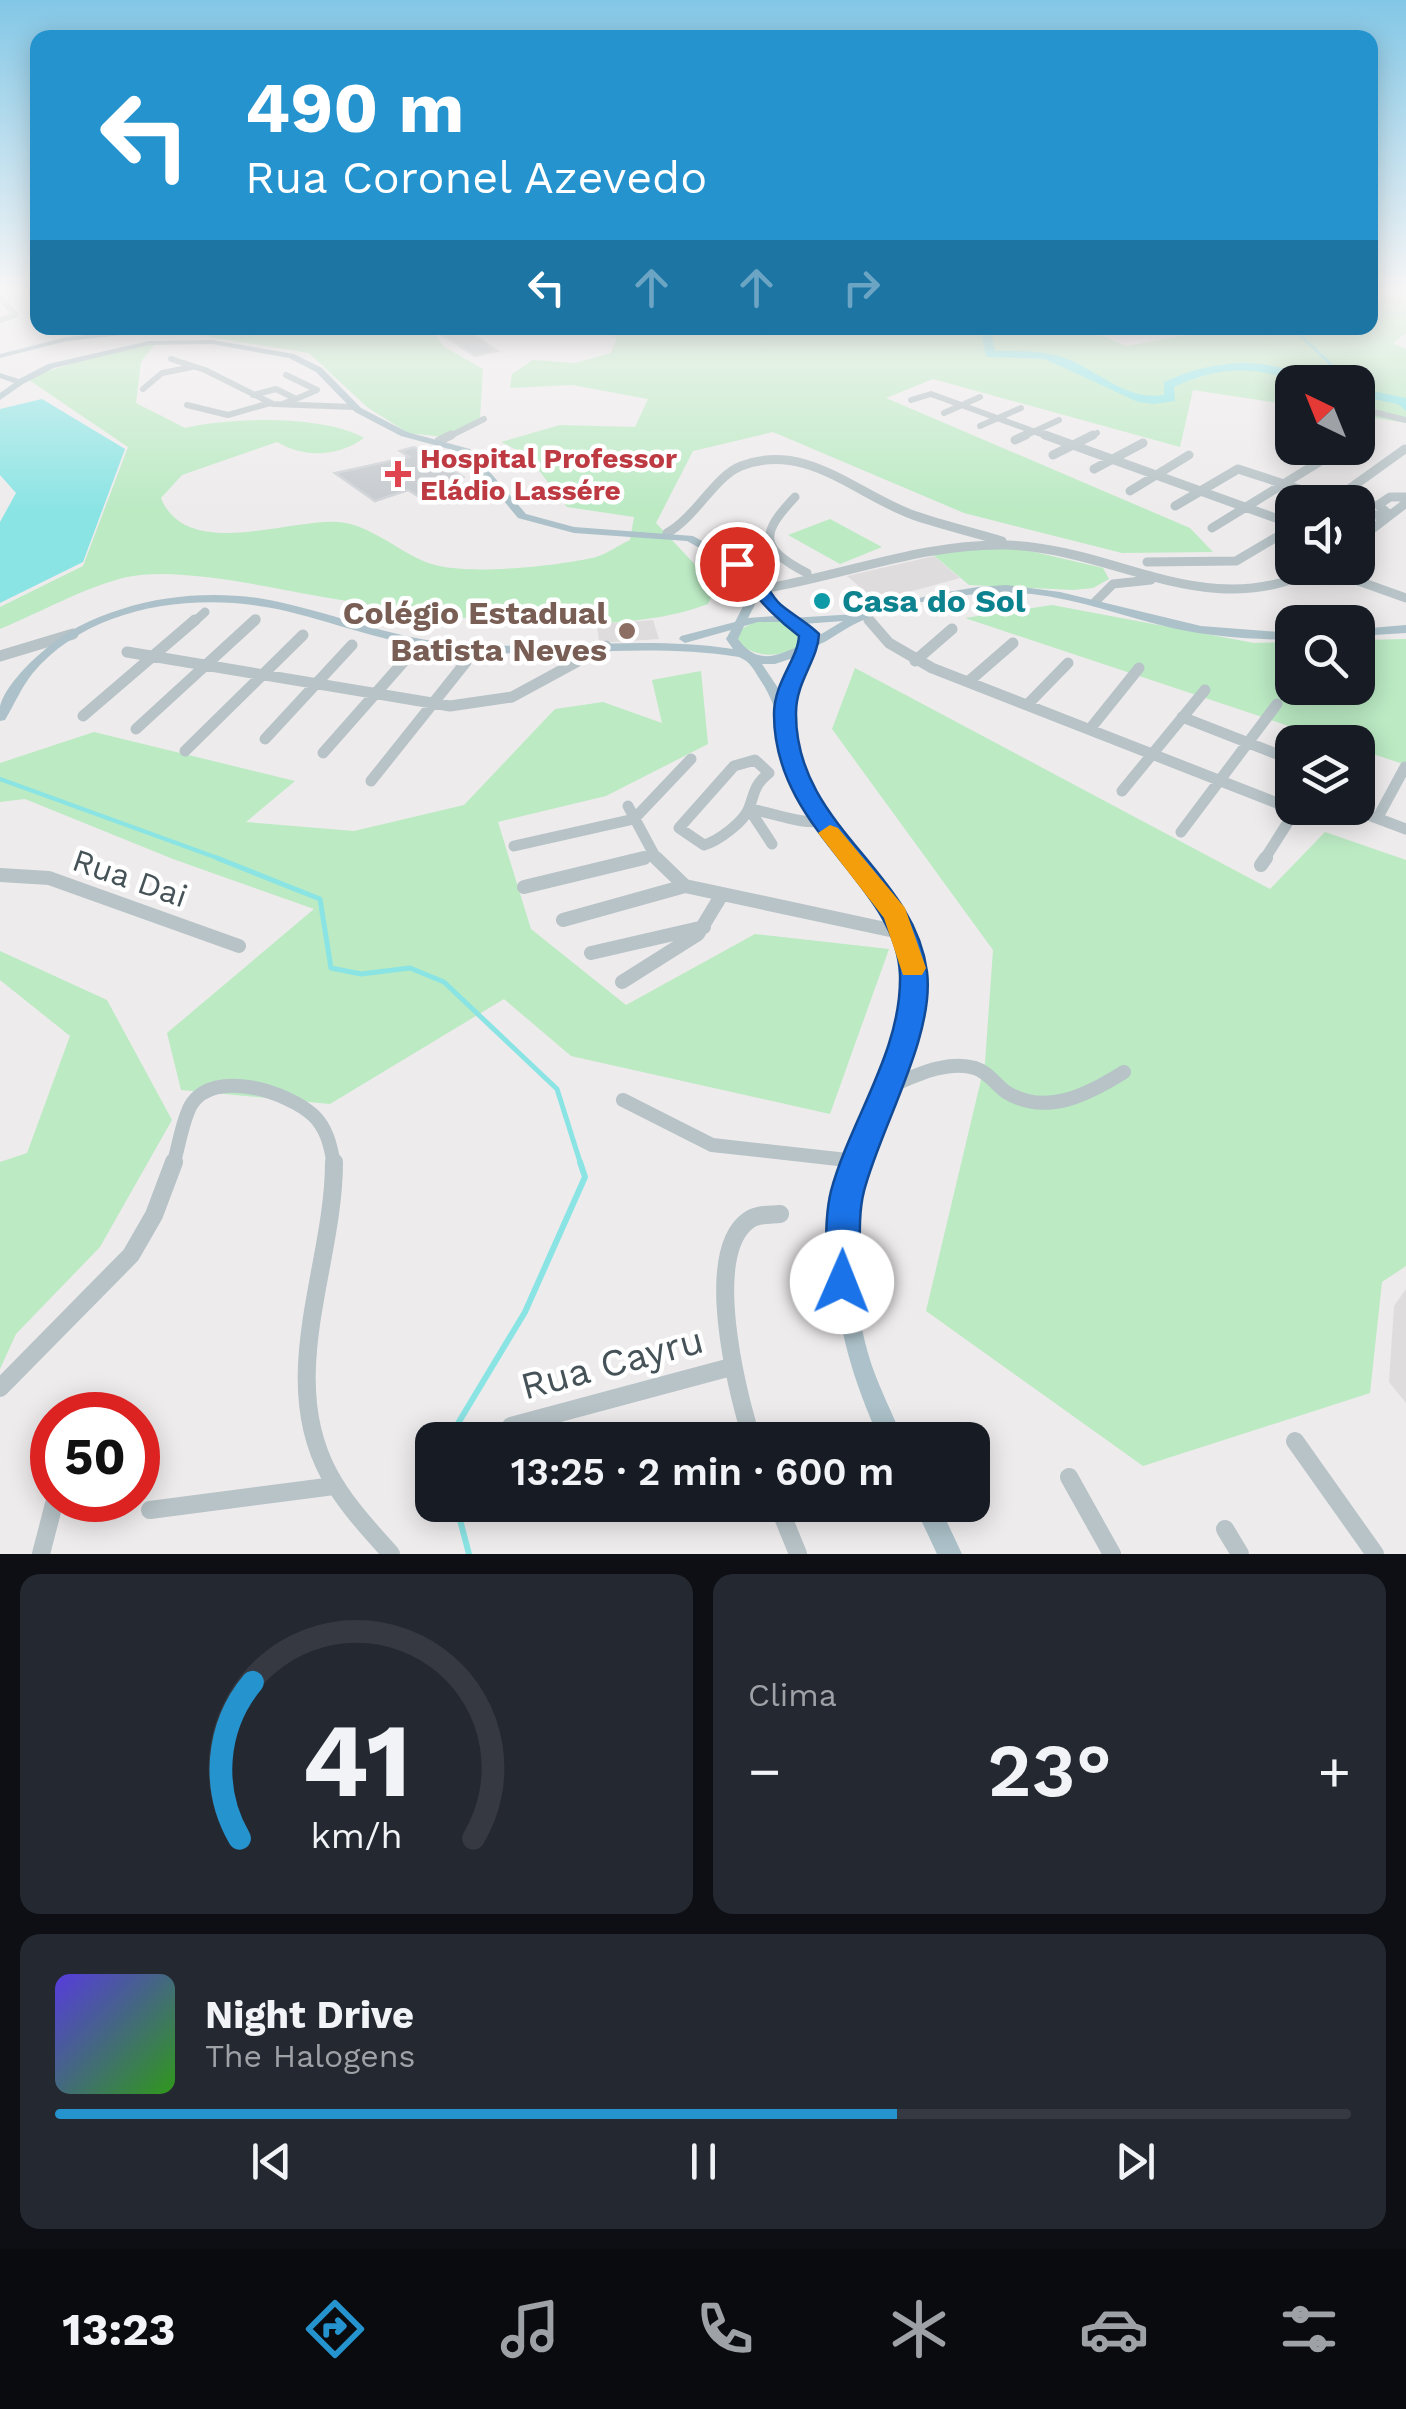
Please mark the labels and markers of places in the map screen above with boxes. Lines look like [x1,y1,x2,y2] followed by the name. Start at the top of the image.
[420,442,677,507] place label: Hospital Professor Eládio Lassére
[385,461,411,487] marker: Hospital Professor Eládio Lassére
[695,522,780,607] pin
[842,582,1026,620] place label: Casa do Sol
[811,590,833,612] marker: Casa do Sol
[343,594,608,669] place label: Colégio Estadual Batista Neves
[616,620,638,642] marker: Colégio Estadual Batista Neves

